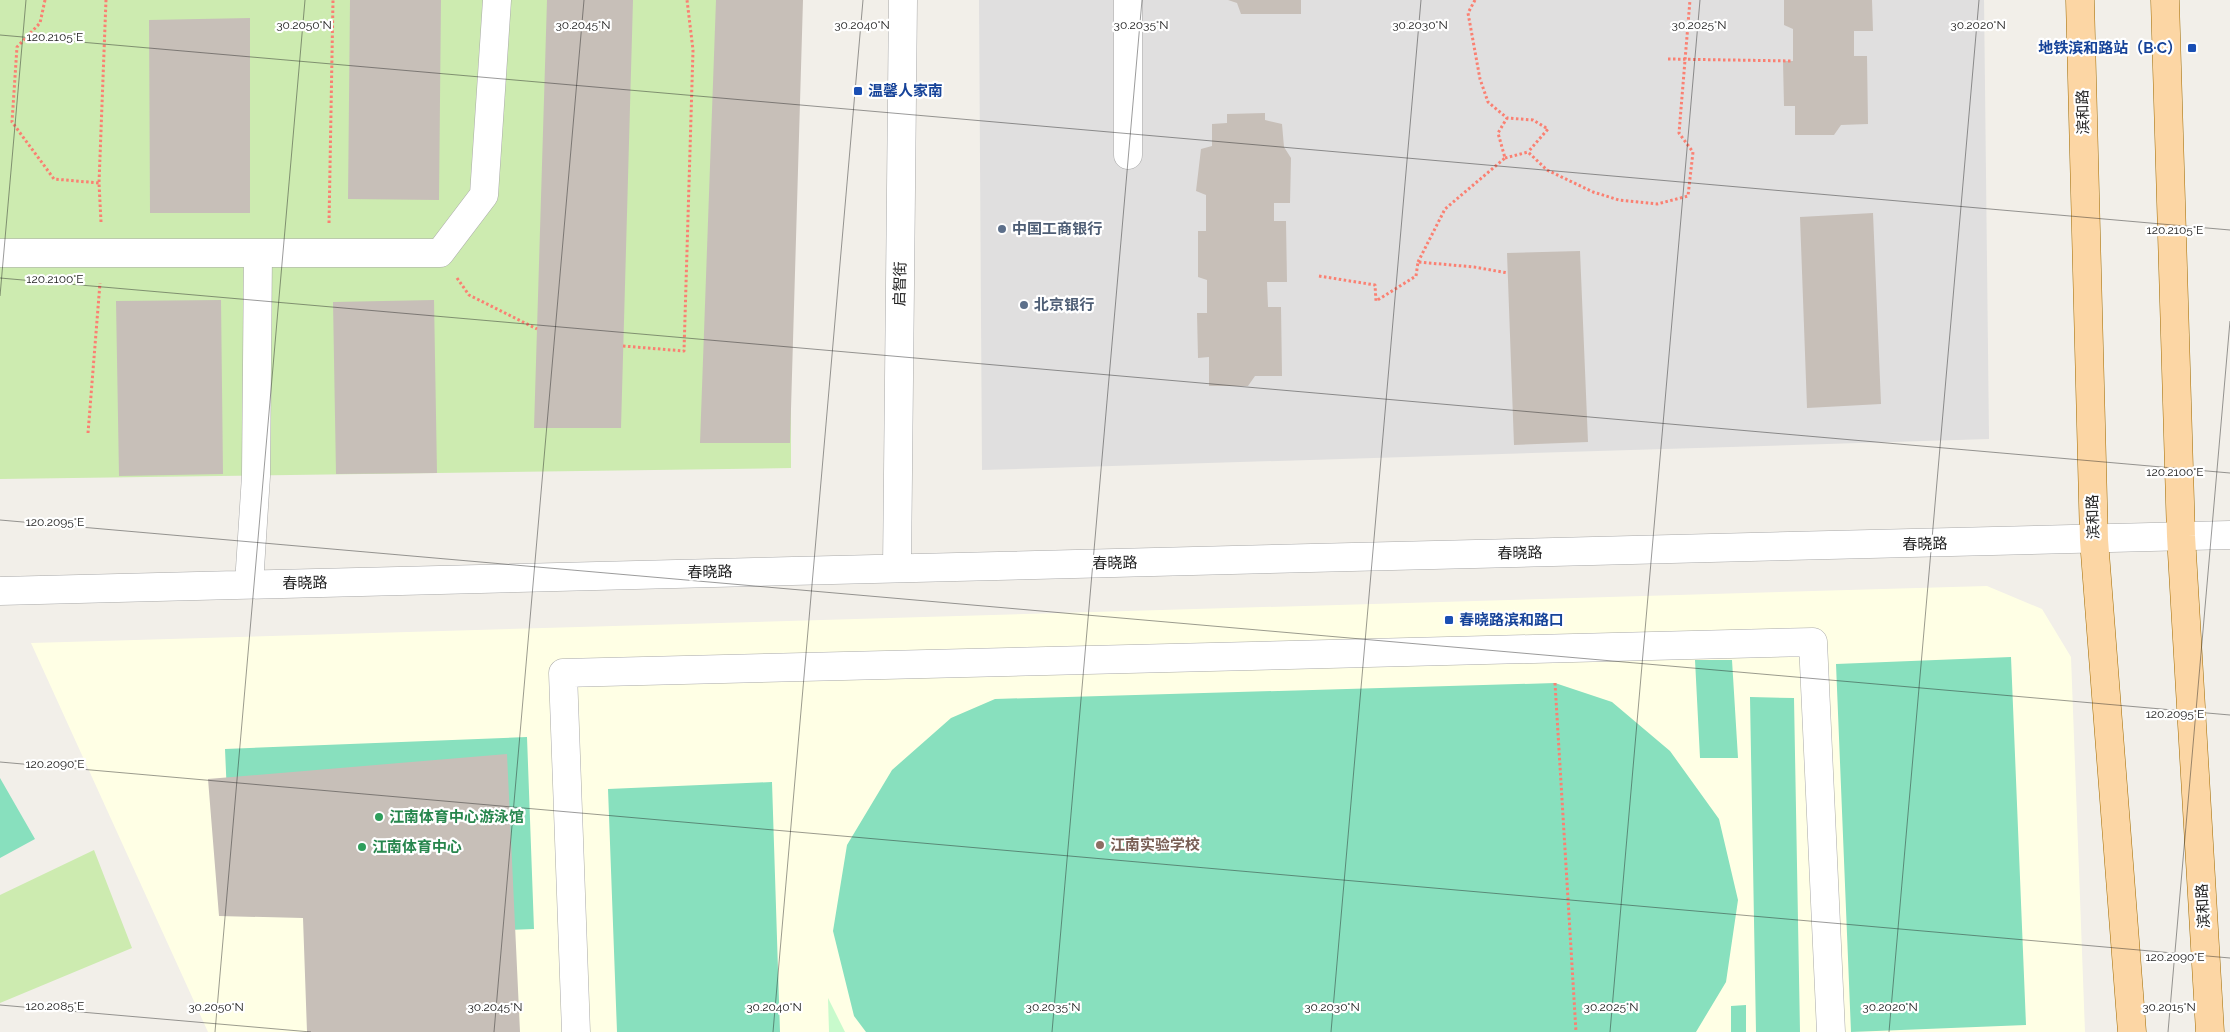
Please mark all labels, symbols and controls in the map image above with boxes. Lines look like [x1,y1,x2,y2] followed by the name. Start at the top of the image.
[276,18,332,32] text: 30.2050°N
[555,18,611,32] text: 30.2045°N
[834,18,890,32] text: 30.2040°N
[1113,18,1169,32] text: 30.2035°N
[1392,18,1448,32] text: 30.2030°N
[1672,18,1726,32] text: 30.2025°N
[1950,18,2006,32] text: 30.2020°N
[27,30,83,44] text: 120.2105°E
[2038,39,2182,57] place label: 地铁滨和路站（B·C）
[2186,42,2198,54] marker: 地铁滨和路站（B·C）
[868,82,943,100] place label: 温馨人家南
[852,85,864,97] marker: 温馨人家南
[2074,89,2092,135] street label: 滨和路
[1012,220,1102,238] place label: 中国工商银行
[996,223,1008,235] marker: 中国工商银行
[2147,223,2203,237] text: 120.2105°E
[891,261,909,307] street label: 启智街
[26,272,84,286] text: 120.2100°E
[1034,296,1094,314] place label: 北京银行
[1018,299,1030,311] marker: 北京银行
[2146,465,2204,479] text: 120.2100°E
[2083,494,2103,540] street label: 滨和路
[26,515,84,529] text: 120.2095°E
[1902,535,1948,553] street label: 春晓路
[1497,544,1543,562] street label: 春晓路
[1092,554,1138,572] street label: 春晓路
[687,563,733,581] street label: 春晓路
[282,574,328,592] street label: 春晓路
[1459,611,1564,629] place label: 春晓路滨和路口
[1443,614,1455,626] marker: 春晓路滨和路口
[2146,707,2204,721] text: 120.2095°E
[25,757,85,771] text: 120.2090°E
[389,808,524,826] place label: 江南体育中心游泳馆
[373,811,385,823] marker: 江南体育中心游泳馆
[1110,836,1200,854] place label: 江南实验学校
[372,838,462,856] place label: 江南体育中心
[1094,839,1106,851] marker: 江南实验学校
[356,841,368,853] marker: 江南体育中心
[2193,883,2213,929] street label: 滨和路
[2145,950,2205,964] text: 120.2090°E
[26,999,84,1013] text: 120.2085°E
[188,1000,244,1014] text: 30.2050°N
[467,1000,523,1014] text: 30.2045°N
[746,1000,802,1014] text: 30.2040°N
[1025,1000,1081,1014] text: 30.2035°N
[1304,1000,1360,1014] text: 30.2030°N
[1584,1000,1638,1014] text: 30.2025°N
[1862,1000,1918,1014] text: 30.2020°N
[2142,1000,2196,1014] text: 30.2015°N

